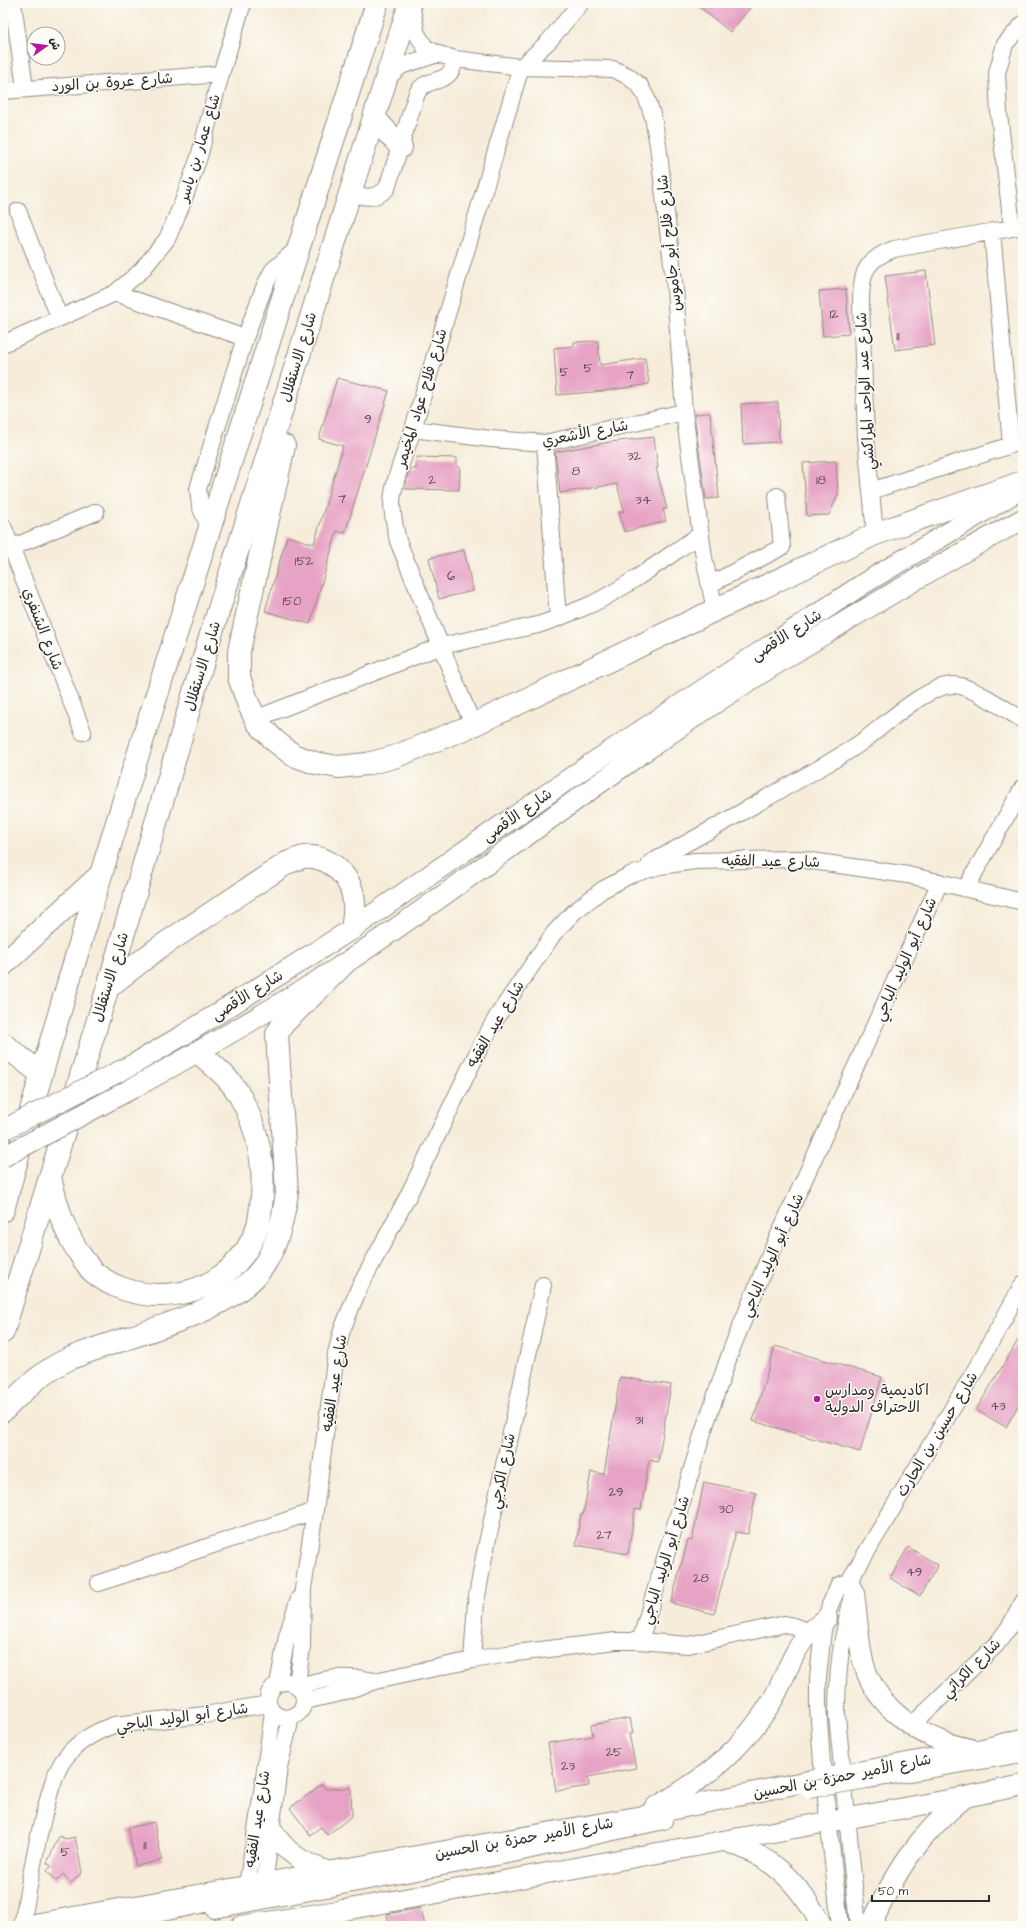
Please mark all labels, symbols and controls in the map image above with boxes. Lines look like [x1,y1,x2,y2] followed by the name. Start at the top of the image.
[26,26,66,66] north arrow
[46,36,64,51] text: ش
[51,68,173,97] street label: شارع عروة بن الورد
[172,92,226,207] street label: شاع عمار بن ياسر
[652,174,687,312] street label: شارع فلاح أبو جاموس
[829,305,839,323] house number: 12
[275,310,322,405] street label: شارع الاستقلال
[851,311,882,470] street label: شارع عبد الواحد المراكشي
[390,326,453,472] street label: شارع فلاح عواد المخيمر
[896,327,900,345] house number: 11
[583,359,593,377] house number: 5
[559,363,569,381] house number: 5
[626,366,634,384] house number: 7
[364,410,372,428] house number: 9
[540,415,630,452] street label: شارع الأشعري
[627,447,642,465] house number: 32
[572,462,581,480] house number: 8
[428,471,436,489] house number: 2
[816,471,827,489] house number: 18
[338,490,346,508] house number: 7
[635,491,651,509] house number: 34
[295,552,314,570] house number: 152
[447,567,455,585] house number: 6
[17,585,68,673] street label: شارع الشنفري
[282,592,302,610] house number: 150
[747,605,826,666] street label: شارع الأقصى
[179,619,226,714] street label: شارع الاستقلال
[478,784,557,847] street label: شارع الأقصى
[722,850,820,873] street label: شارع عيد الفقيه
[869,894,944,1025] street label: شارع أبو الوليد الباجي
[87,930,134,1025] street label: شارع الاستقلال
[207,965,287,1026] street label: شارع الأقصى
[461,977,530,1072] street label: شارع عيد الفقيه
[736,1190,811,1321] street label: شارع أبو الوليد الباجي
[316,1333,353,1433] street label: شارع عيد الفقيه
[892,1368,983,1501] street label: شارع حسين بن الحارث
[825,1380,929,1418] place label: اكاديمية ومدارس الاحتراف الدولية
[812,1394,822,1404] marker: اكاديمية ومدارس الاحتراف الدولية
[990,1397,1006,1415] house number: 43
[635,1411,643,1429] house number: 31
[484,1431,523,1511] street label: شارع الكرجي
[609,1483,623,1501] house number: 29
[636,1493,697,1628] street label: شارع أبو الوليد الباجي
[719,1500,733,1518] house number: 30
[596,1526,612,1544] house number: 27
[906,1563,922,1581] house number: 49
[693,1569,710,1587] house number: 28
[937,1634,1007,1704] street label: شارع الكراثي
[115,1698,250,1739] street label: شارع أبو الوليد الباجي
[606,1743,622,1761] house number: 25
[751,1749,933,1804] street label: شارع الأمير حمزة بن الحسين
[561,1757,575,1775] house number: 23
[239,1769,276,1869] street label: شارع عيد الفقيه
[433,1812,615,1865] street label: شارع الأمير حمزة بن الحسين
[143,1836,147,1854] house number: 11
[60,1843,70,1861] house number: 5
[872,1877,989,1903] scale bar
[878,1883,909,1900] text: 50 m

